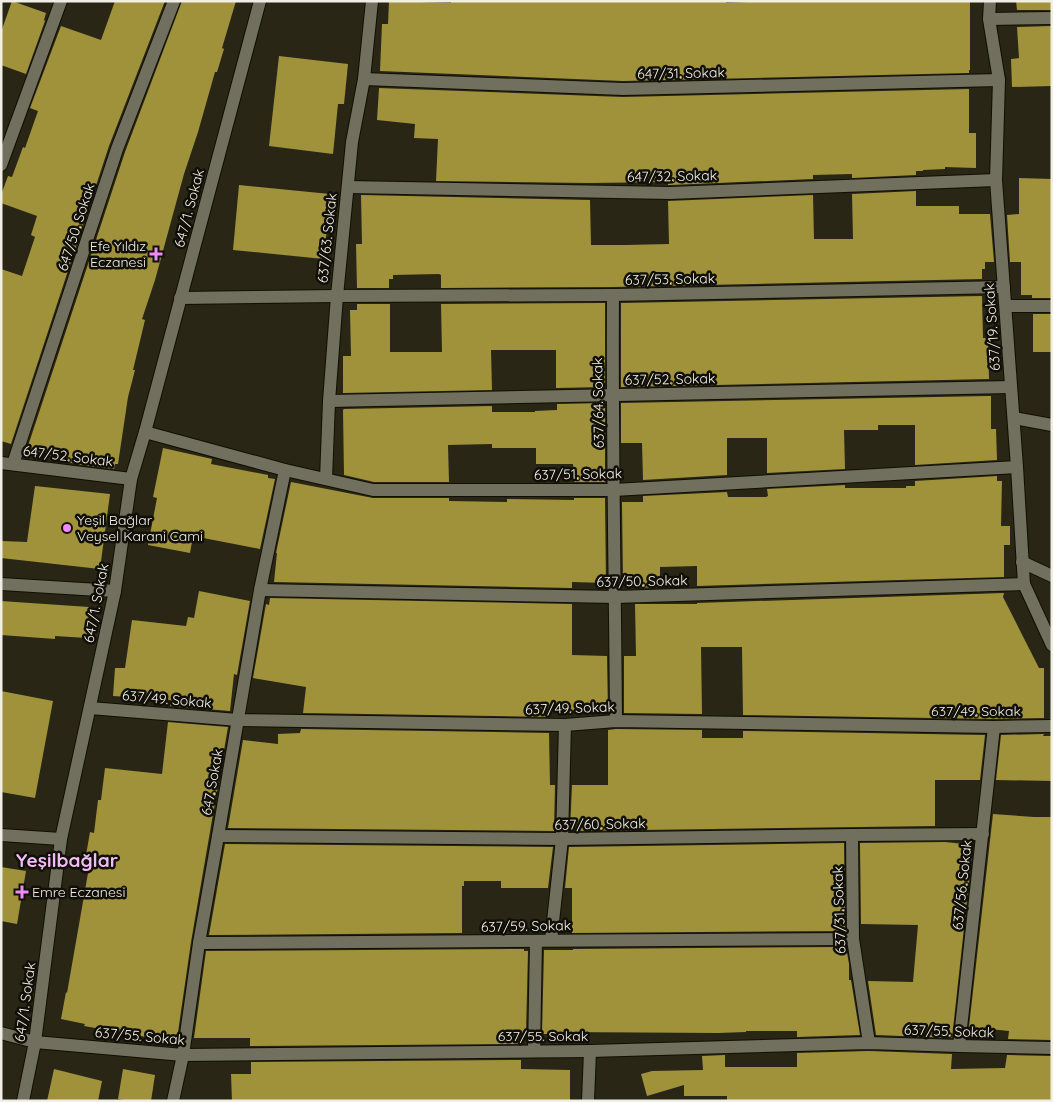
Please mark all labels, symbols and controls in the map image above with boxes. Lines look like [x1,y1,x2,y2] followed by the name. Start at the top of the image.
[637,63,725,83] street label: 647/31. Sokak
[627,166,717,186] street label: 647/32. Sokak
[170,167,208,249] street label: 647/1. Sokak
[53,181,99,273] street label: 647/50. Sokak
[313,192,341,284] street label: 637/63. Sokak
[90,237,146,271] place label: Efe Yıldız Eczanesi
[150,248,162,260] marker: Efe Yıldız Eczanesi
[625,269,715,289] street label: 637/53. Sokak
[980,283,1004,371] street label: 637/19. Sokak
[588,358,608,448] street label: 637/64. Sokak
[624,369,716,389] street label: 637/52. Sokak
[22,442,114,470] street label: 647/52. Sokak
[534,464,622,484] street label: 637/51. Sokak
[77,511,203,545] place label: Yeşil Bağlar Veysel Karani Cami
[61,522,73,534] marker: Yeşil Bağlar Veysel Karani Cami
[79,562,113,644] street label: 647/1. Sokak
[596,571,688,591] street label: 637/50. Sokak
[121,686,213,712] street label: 637/49. Sokak
[525,697,615,719] street label: 637/49. Sokak
[931,702,1021,720] street label: 637/49. Sokak
[197,747,227,817] street label: 647. Sokak
[554,814,646,834] street label: 637/60. Sokak
[948,839,976,931] street label: 637/56. Sokak
[16,848,118,872] district label: Yeşilbağlar
[828,866,850,954] street label: 637/31. Sokak
[32,883,125,901] place label: Emre Eczanesi
[16,886,28,898] marker: Emre Eczanesi
[481,916,571,936] street label: 637/59. Sokak
[10,961,40,1043] street label: 647/1. Sokak
[904,1020,994,1042] street label: 637/55. Sokak
[94,1023,186,1049] street label: 637/55. Sokak
[498,1027,588,1045] street label: 637/55. Sokak

